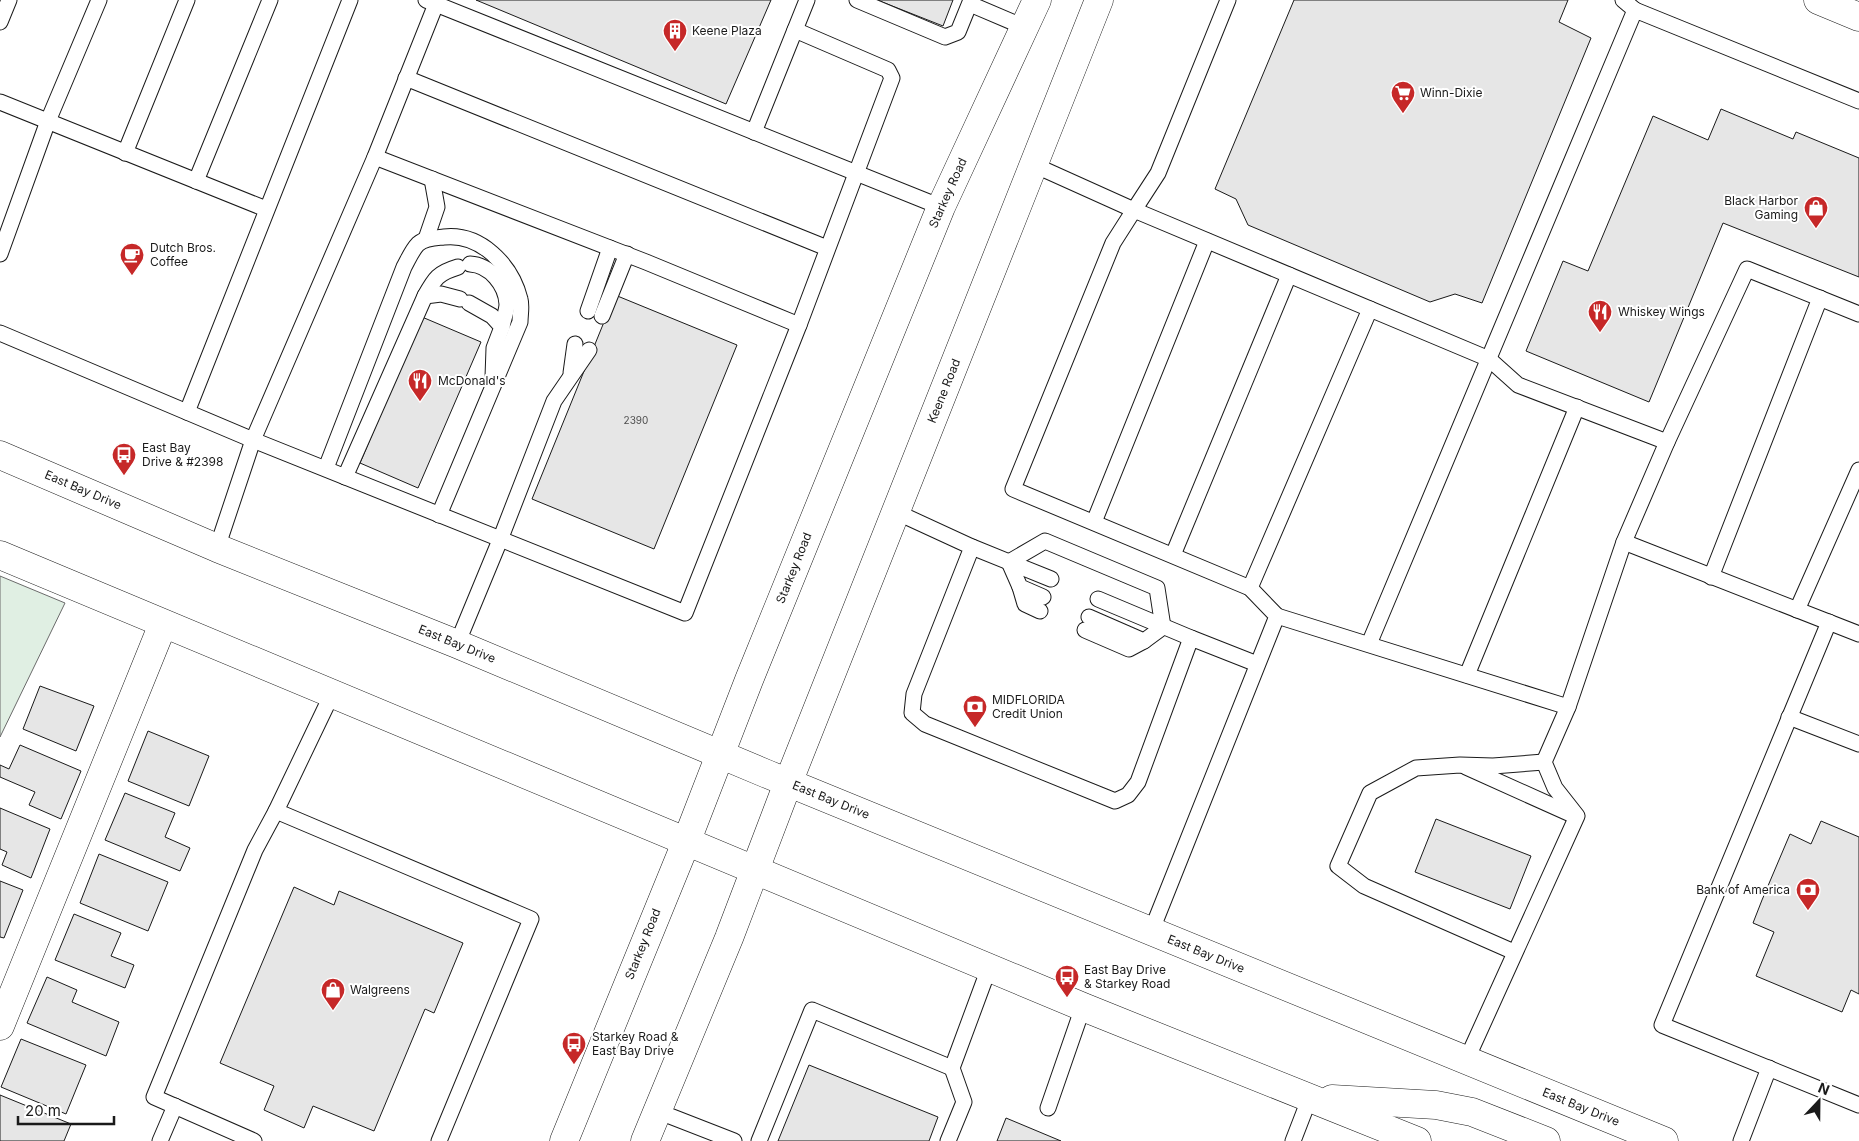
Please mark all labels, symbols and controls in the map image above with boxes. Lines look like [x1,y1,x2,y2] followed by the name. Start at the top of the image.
[662,18,688,52] building icon: Keene Plaza
[692,23,762,38] place label: Keene Plaza
[1390,80,1416,114] supermarket icon: Winn-Dixie
[1420,85,1482,100] place label: Winn-Dixie
[925,155,970,230] street label: Starkey Road
[1724,193,1798,222] place label: Black Harbor Gaming
[1803,195,1829,229] shop icon: Black Harbor Gaming
[150,240,216,269] place label: Dutch Bros. Coffee
[119,242,145,276] cafe icon: Dutch Bros. Coffee
[1587,299,1613,333] restaurant icon: Whiskey Wings
[1618,304,1705,319] place label: Whiskey Wings
[924,356,963,425] street label: Keene Road
[407,368,433,402] restaurant icon: McDonald's
[438,373,506,388] place label: McDonald's
[624,414,648,426] house number: 2390
[142,440,223,469] place label: East Bay Drive & #2398
[111,442,137,476] bus stop icon: East Bay Drive & #2398
[43,467,124,512] street label: East Bay Drive
[772,530,815,606] street label: Starkey Road
[416,621,498,666] street label: East Bay Drive
[992,692,1065,721] place label: MIDFLORIDA Credit Union
[962,694,988,728] bank icon: MIDFLORIDA Credit Union
[790,777,872,822] street label: East Bay Drive
[1795,877,1821,911] bank icon: Bank of America
[1696,882,1790,897] place label: Bank of America
[621,906,664,982] street label: Starkey Road
[1165,931,1247,976] street label: East Bay Drive
[1084,962,1170,991] place label: East Bay Drive & Starkey Road
[1054,964,1080,998] bus stop icon: East Bay Drive & Starkey Road
[320,977,346,1011] shop icon: Walgreens
[350,982,410,997] place label: Walgreens
[592,1029,679,1058] place label: Starkey Road & East Bay Drive
[561,1031,587,1065] bus stop icon: Starkey Road & East Bay Drive
[1794,1076,1844,1126] north arrow
[1816,1079,1832,1098] text: N
[1540,1084,1622,1129] street label: East Bay Drive
[18,1094,114,1126] scale bar
[25,1101,61,1120] text: 20 m

